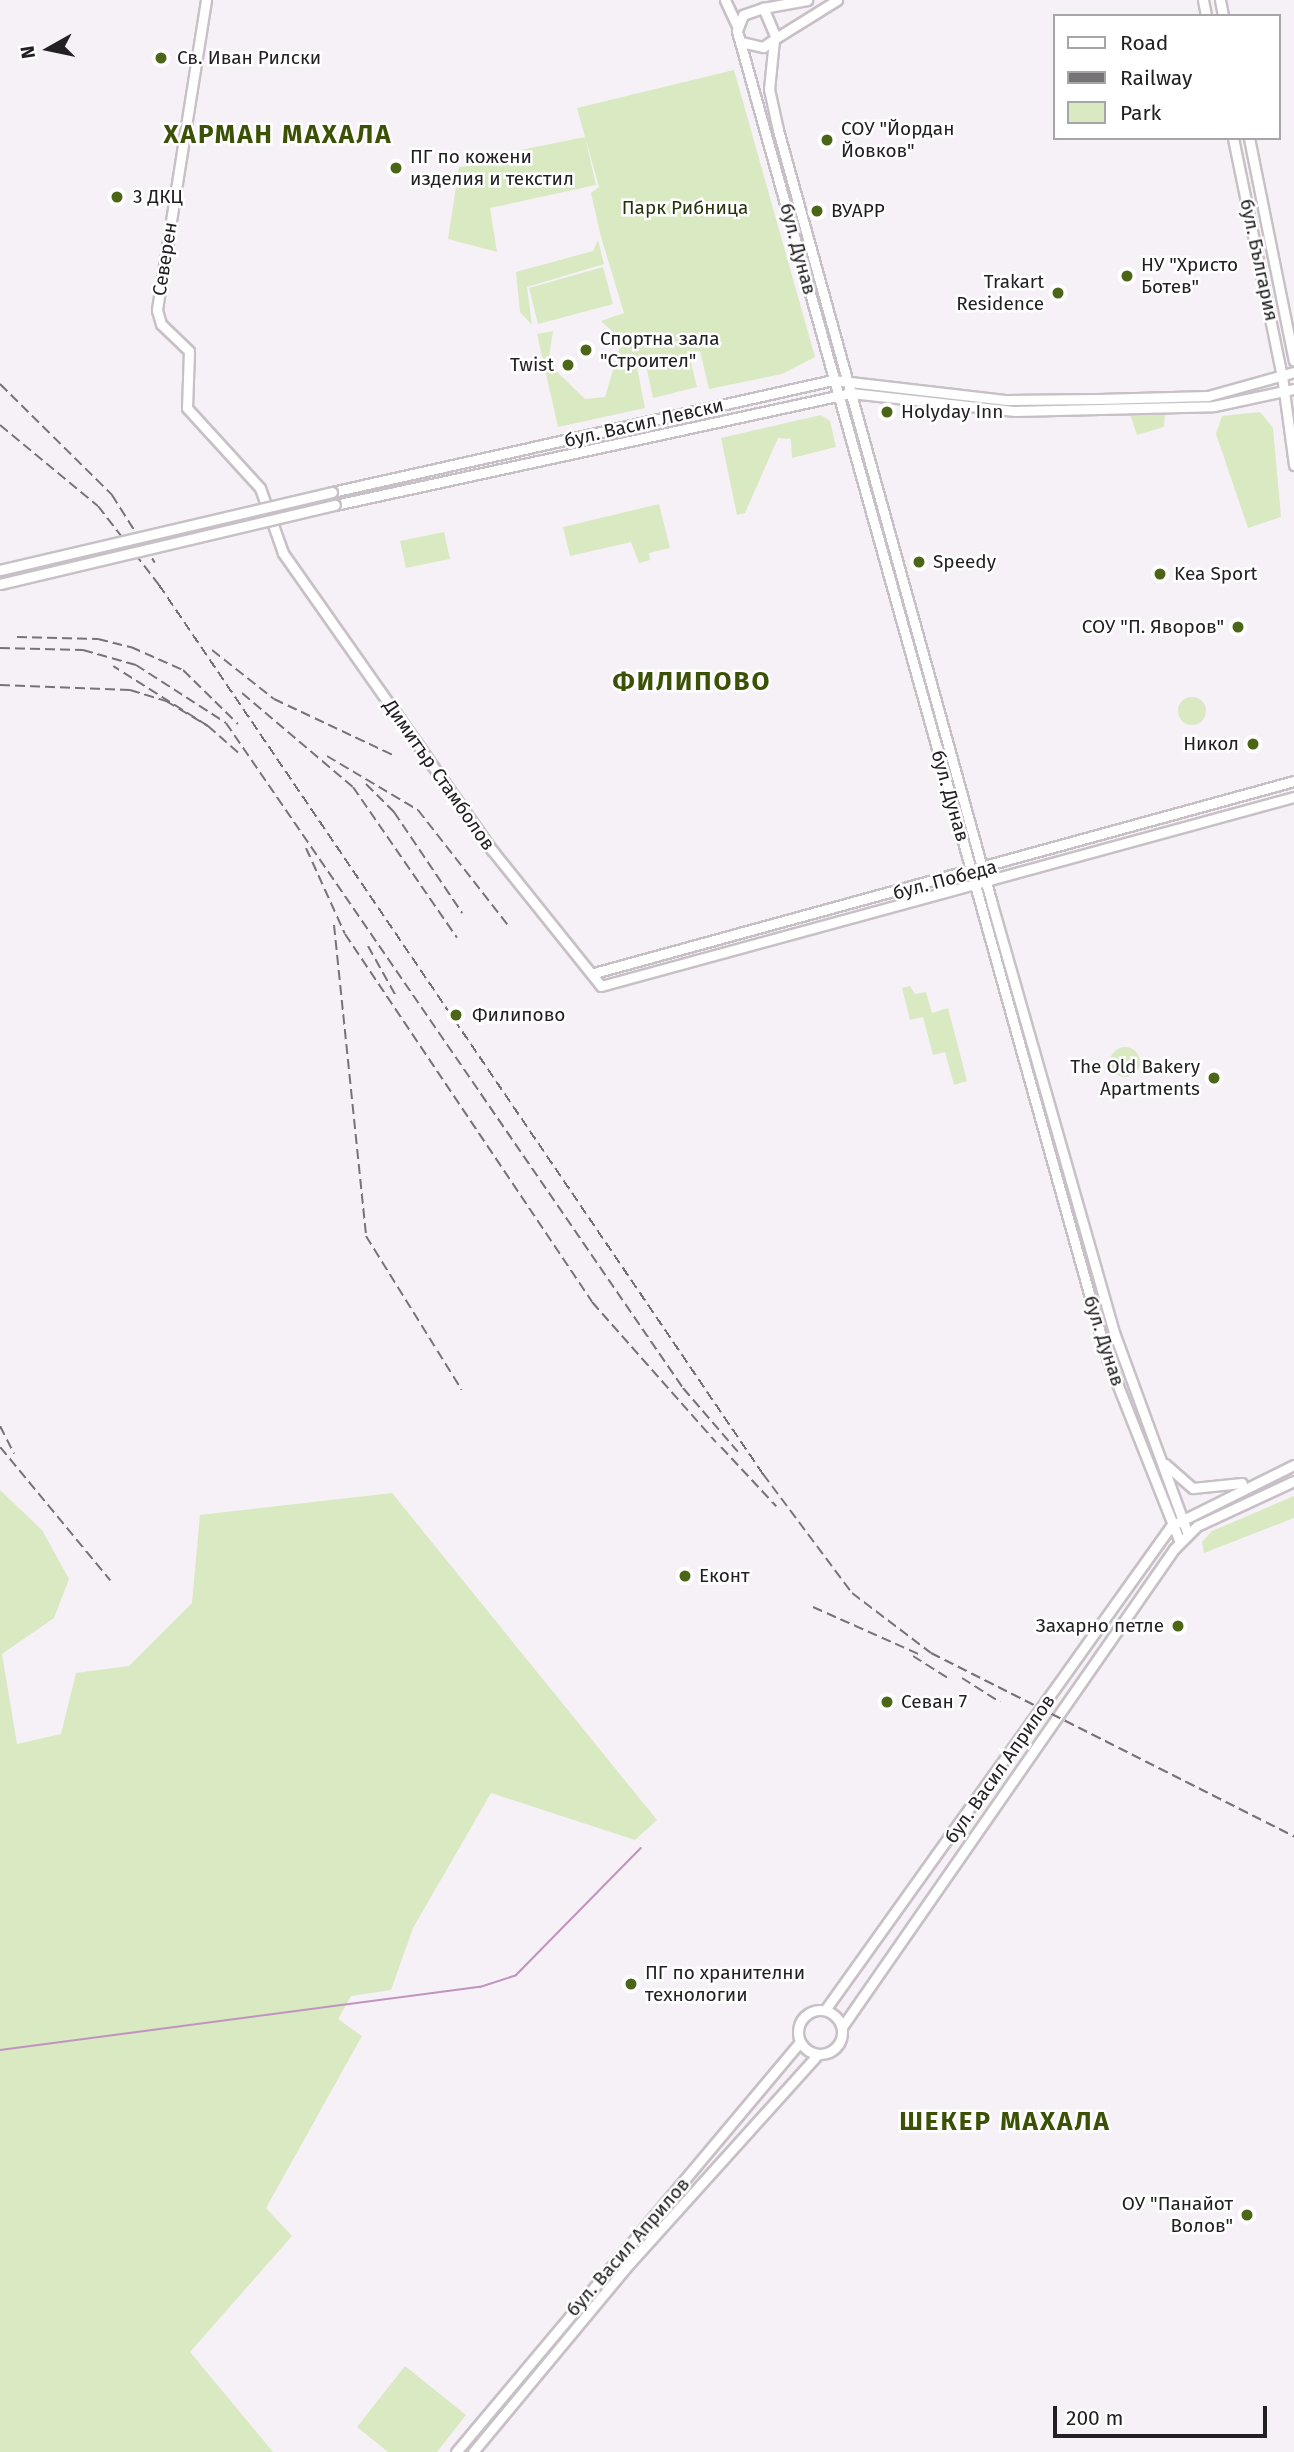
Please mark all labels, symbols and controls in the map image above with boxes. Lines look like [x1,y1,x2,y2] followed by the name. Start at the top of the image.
[14,14,84,84] north arrow
[1052,14,1280,140] legend
[1120,30,1168,56] text: Road
[15,44,40,60] text: N
[177,47,321,69] place label: Св. Иван Рилски
[151,48,171,68] marker: Св. Иван Рилски
[1120,65,1192,91] text: Railway
[1120,100,1161,126] text: Park
[841,118,954,162] place label: СОУ "Йордан Йовков"
[165,119,391,151] district label: ХАРМАН МАХАЛА
[819,132,835,148] marker: СОУ "Йордан Йовков"
[410,146,574,190] place label: ПГ по кожени изделия и текстил
[388,160,404,176] marker: ПГ по кожени изделия и текстил
[133,186,183,208] place label: 3 ДКЦ
[107,187,127,207] marker: 3 ДКЦ
[622,197,748,219] park label: Парк Рибница
[1235,197,1283,323] street label: бул. България
[831,200,885,222] place label: ВУАРР
[775,201,821,297] street label: бул. Дунав
[809,203,825,219] marker: ВУАРР
[148,220,182,298] street label: Северен
[1141,254,1238,298] place label: НУ "Христо Ботев"
[1119,268,1135,284] marker: НУ "Христо Ботев"
[956,271,1044,315] place label: Trakart Residence
[1050,285,1066,301] marker: Trakart Residence
[600,328,720,372] place label: Спортна зала "Строител"
[578,342,594,358] marker: Спортна зала "Строител"
[510,354,554,376] place label: Twist
[560,357,576,373] marker: Twist
[562,394,726,452] street label: бул. Васил Левски
[901,401,1003,423] place label: Holyday Inn
[879,404,895,420] marker: Holyday Inn
[933,551,996,573] place label: Speedy
[911,554,927,570] marker: Speedy
[1174,563,1257,585] place label: Kea Sport
[1152,566,1168,582] marker: Kea Sport
[1082,616,1224,638] place label: СОУ "П. Яворов"
[1230,619,1246,635] marker: СОУ "П. Яворов"
[614,666,770,698] district label: ФИЛИПОВО
[378,695,500,855] street label: Димитър Стамболов
[1183,733,1239,755] place label: Никол
[1245,736,1261,752] marker: Никол
[926,748,974,844] street label: бул. Дунав
[891,855,999,905] street label: бул. Победа
[472,1004,565,1026] place label: Филипово
[446,1005,466,1025] marker: Филипово
[1070,1056,1200,1100] place label: The Old Bakery Apartments
[1206,1070,1222,1086] marker: The Old Bakery Apartments
[1079,1293,1129,1389] street label: бул. Дунав
[699,1565,750,1587] place label: Еконт
[677,1568,693,1584] marker: Еконт
[1036,1615,1164,1637] place label: Захарно петле
[1170,1618,1186,1634] marker: Захарно петле
[940,1690,1060,1848] street label: бул. Васил Априлов
[901,1691,967,1713] place label: Севан 7
[879,1694,895,1710] marker: Севан 7
[645,1962,805,2006] place label: ПГ по хранителни технологии
[623,1976,639,1992] marker: ПГ по хранителни технологии
[901,2106,1109,2138] district label: ШЕКЕР МАХАЛА
[562,2173,694,2321] street label: бул. Васил Априлов
[1122,2193,1233,2237] place label: ОУ "Панайот Волов"
[1239,2207,1255,2223] marker: ОУ "Панайот Волов"
[1056,2392,1270,2436] scale bar
[1066,2405,1123,2431] text: 200 m

